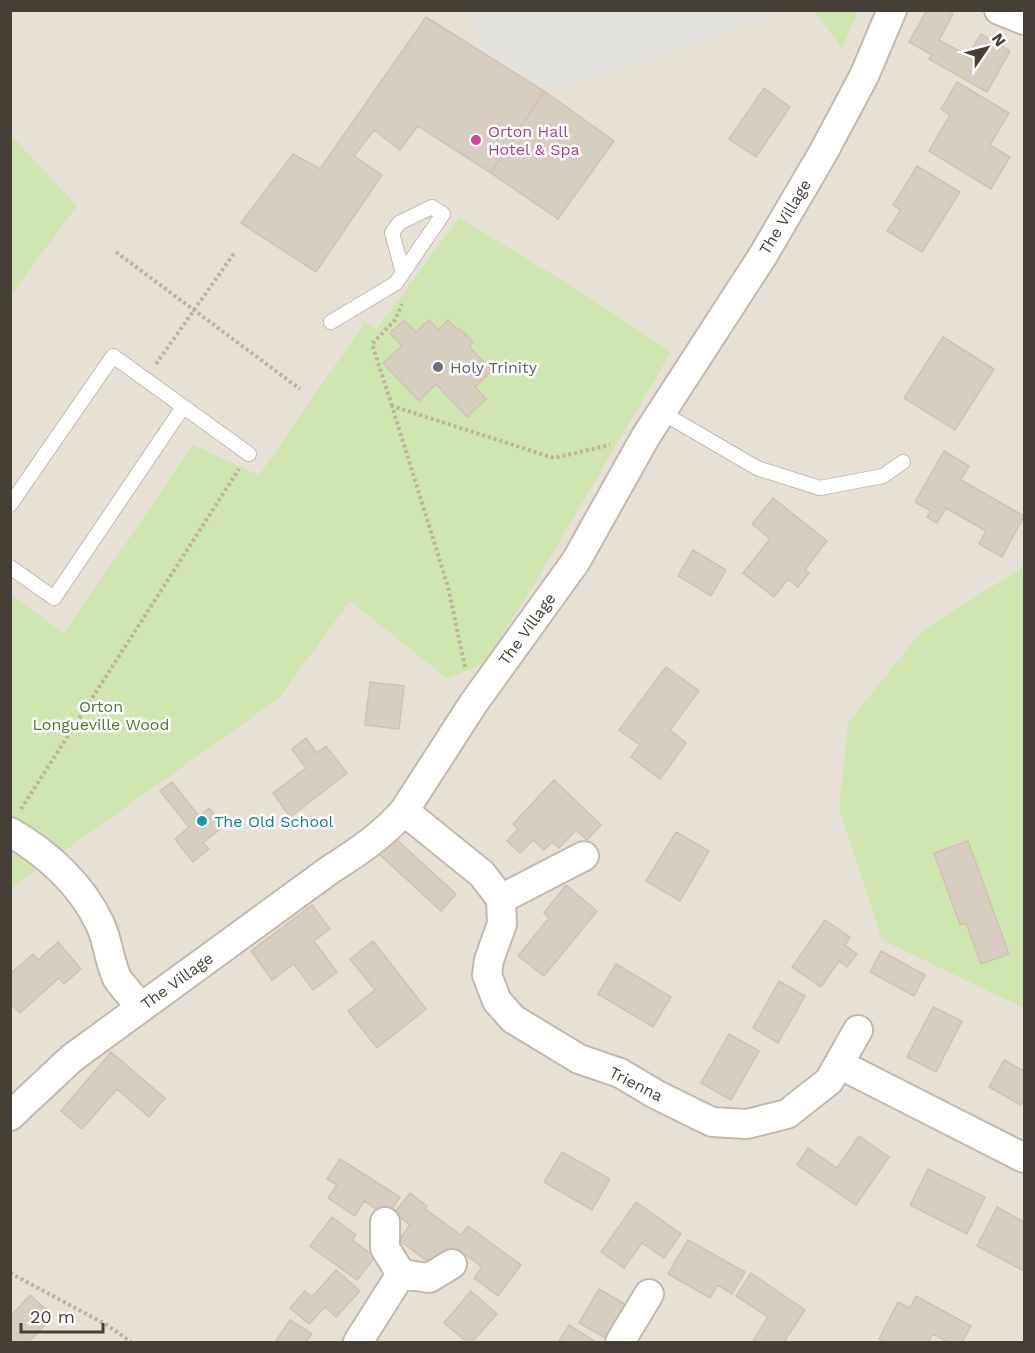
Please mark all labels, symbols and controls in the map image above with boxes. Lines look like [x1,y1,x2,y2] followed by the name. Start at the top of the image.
[957,18,1017,78] north arrow
[988,29,1010,50] text: N
[488,122,580,159] place label: Orton Hall Hotel & Spa
[469,133,483,147] marker: Orton Hall Hotel & Spa
[755,176,815,258] street label: The Village
[450,358,538,377] place label: Holy Trinity
[431,360,445,374] marker: Holy Trinity
[494,589,560,669] street label: The Village
[33,697,169,734] park label: Orton Longueville Wood
[214,812,334,831] place label: The Old School
[195,814,209,828] marker: The Old School
[137,948,217,1014] street label: The Village
[606,1062,666,1106] street label: Trienna
[21,1296,104,1334] scale bar
[30,1306,75,1327] text: 20 m

